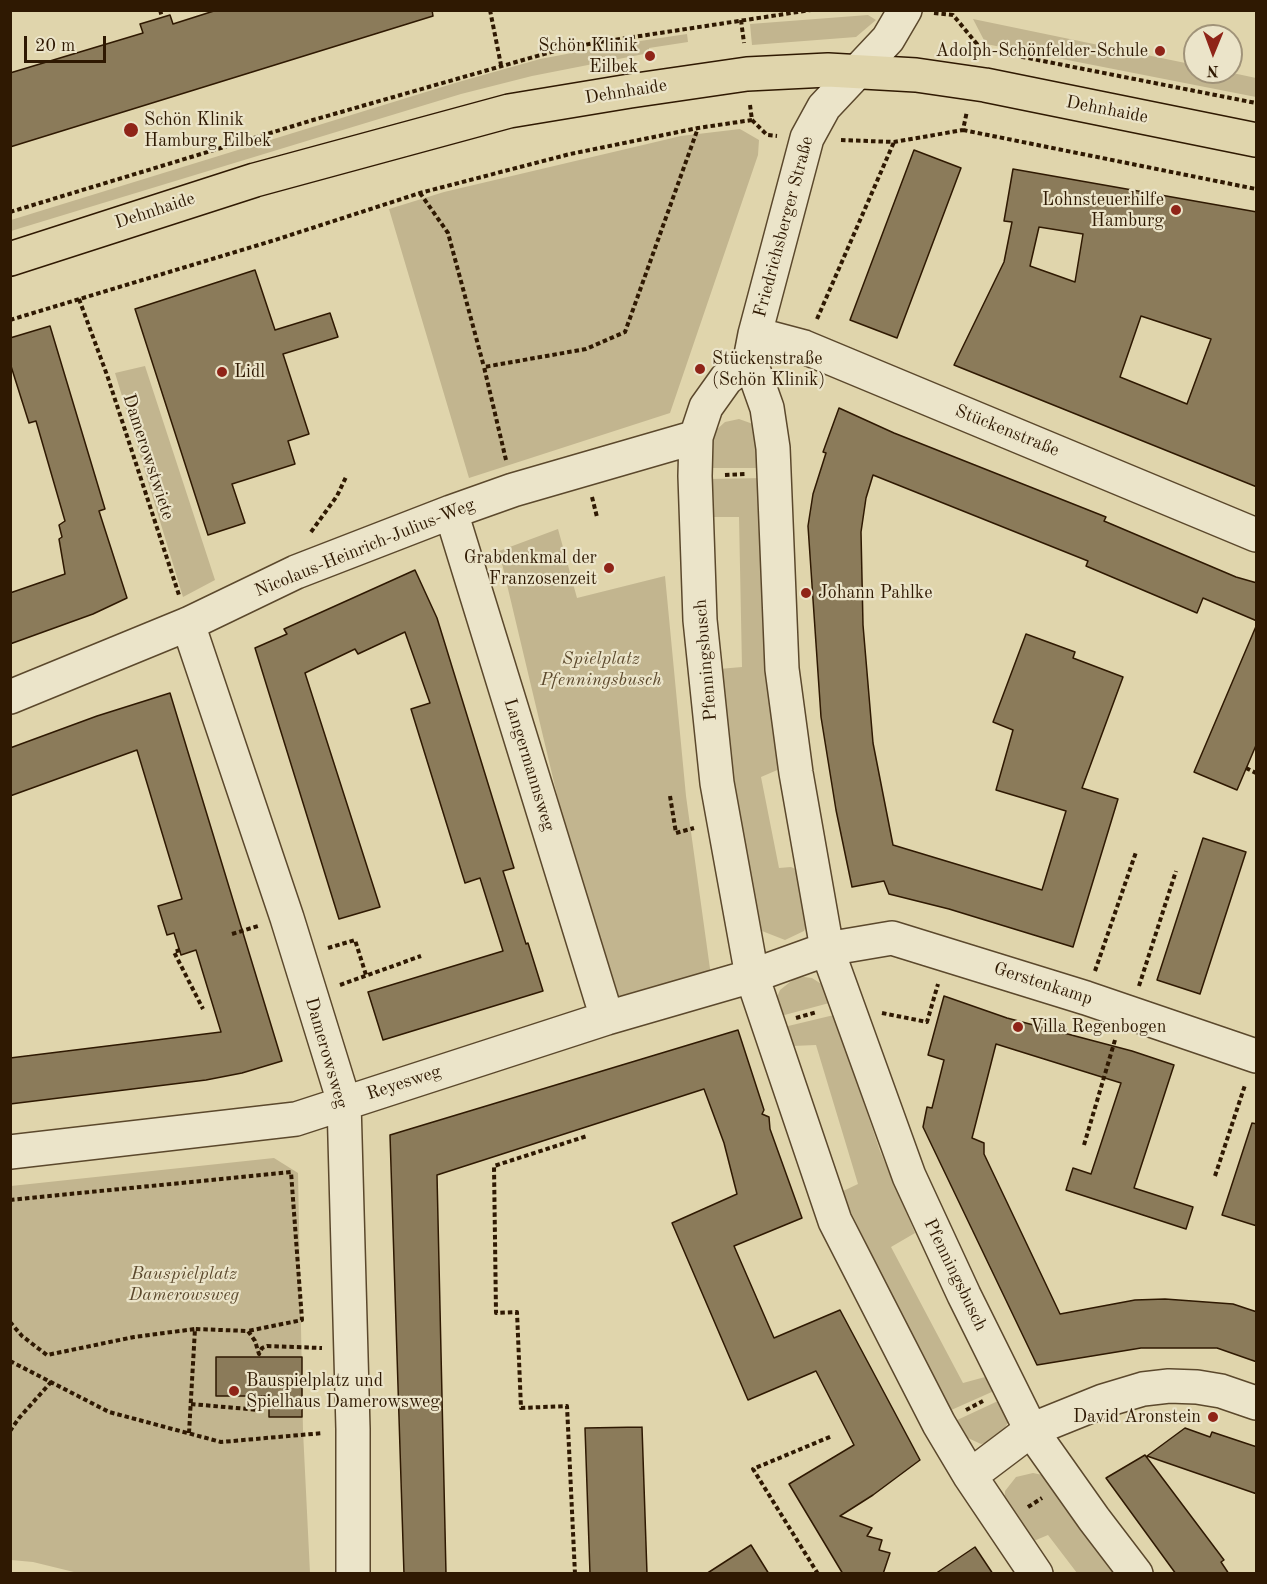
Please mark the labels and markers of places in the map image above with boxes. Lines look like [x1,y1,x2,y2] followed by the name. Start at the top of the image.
[538,35,638,78] place label: Schön Klinik Eilbek
[935,40,1148,62] place label: Adolph-Schönfelder-Schule
[1153,44,1167,58] marker: Adolph-Schönfelder-Schule
[643,49,657,63] marker: Schön Klinik Eilbek
[144,109,271,152] place label: Schön Klinik Hamburg Eilbek
[122,121,140,139] marker: Schön Klinik Hamburg Eilbek
[1042,189,1164,232] place label: Lohnsteuerhilfe Hamburg
[1169,203,1183,217] marker: Lohnsteuerhilfe Hamburg
[712,348,825,391] place label: Stückenstraße (Schön Klinik)
[234,361,265,383] place label: Lidl
[693,362,707,376] marker: Stückenstraße (Schön Klinik)
[215,365,229,379] marker: Lidl
[464,547,597,590] place label: Grabdenkmal der Franzosenzeit
[602,561,616,575] marker: Grabdenkmal der Franzosenzeit
[818,582,932,604] place label: Johann Pahlke
[799,586,813,600] marker: Johann Pahlke
[1030,1016,1166,1038] place label: Villa Regenbogen
[1011,1020,1025,1034] marker: Villa Regenbogen
[246,1370,440,1412] place label: Bauspielplatz und Spielhaus Damerowsweg
[227,1384,241,1398] marker: Bauspielplatz und Spielhaus Damerowsweg
[1073,1406,1201,1428] place label: David Aronstein
[1206,1410,1220,1424] marker: David Aronstein

